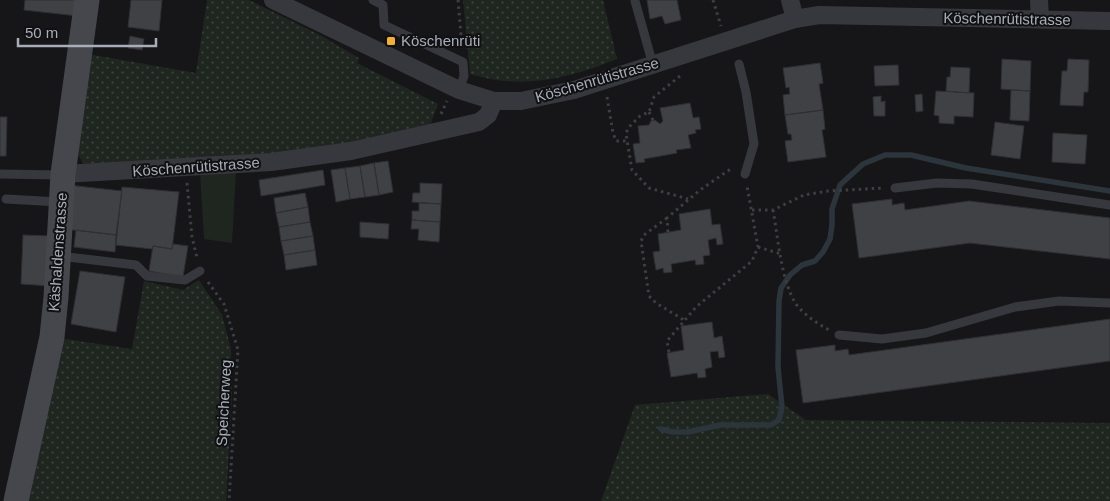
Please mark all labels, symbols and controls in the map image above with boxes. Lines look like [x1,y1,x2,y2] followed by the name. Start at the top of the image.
[943,9,1071,28] street label: Köschenrütistrasse
[18,15,155,47] scale bar
[25,24,58,41] text: 50 m
[401,32,480,49] place label: Köschenrüti
[385,35,397,47] marker: Köschenrüti
[533,54,661,105] street label: Köschenrütistrasse
[132,154,260,179] street label: Köschenrütistrasse
[45,192,70,312] street label: Käshaldenstrasse
[213,359,234,447] street label: Speicherweg

